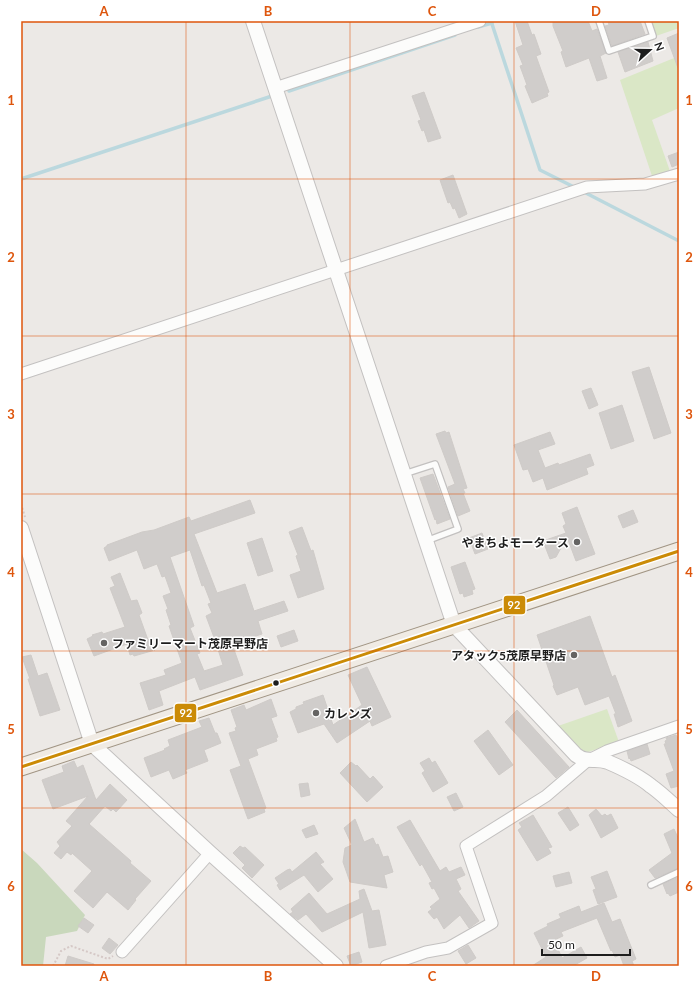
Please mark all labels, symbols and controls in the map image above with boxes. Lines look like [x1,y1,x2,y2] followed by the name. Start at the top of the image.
[98,3,109,19] text: A
[264,3,273,19] text: B
[428,3,437,19] text: C
[591,3,601,19] text: D
[630,30,670,70] north arrow
[652,40,667,53] text: N
[7,92,15,108] text: 1
[685,92,693,108] text: 1
[7,249,15,265] text: 2
[685,249,693,265] text: 2
[7,406,15,422] text: 3
[685,406,693,422] text: 3
[462,535,569,550] place label: やまちよモータース
[572,537,582,547] marker: やまちよモータース
[7,564,15,580] text: 4
[685,564,693,580] text: 4
[503,595,526,615] line badge: 92
[508,598,520,611] text: 92
[112,636,268,651] place label: ファミリーマート茂原早野店
[99,638,109,648] marker: ファミリーマート茂原早野店
[451,648,566,663] place label: アタック5茂原早野店
[569,650,579,660] marker: アタック5茂原早野店
[271,678,281,688] unlabelled marker
[174,703,197,723] line badge: 92
[180,706,192,719] text: 92
[324,706,372,721] place label: カレンズ
[311,708,321,718] marker: カレンズ
[7,721,15,737] text: 5
[685,721,693,737] text: 5
[7,878,15,894] text: 6
[685,878,693,894] text: 6
[542,931,630,957] scale bar
[548,937,575,952] text: 50 m
[98,968,109,984] text: A
[264,968,273,984] text: B
[428,968,437,984] text: C
[591,968,601,984] text: D

